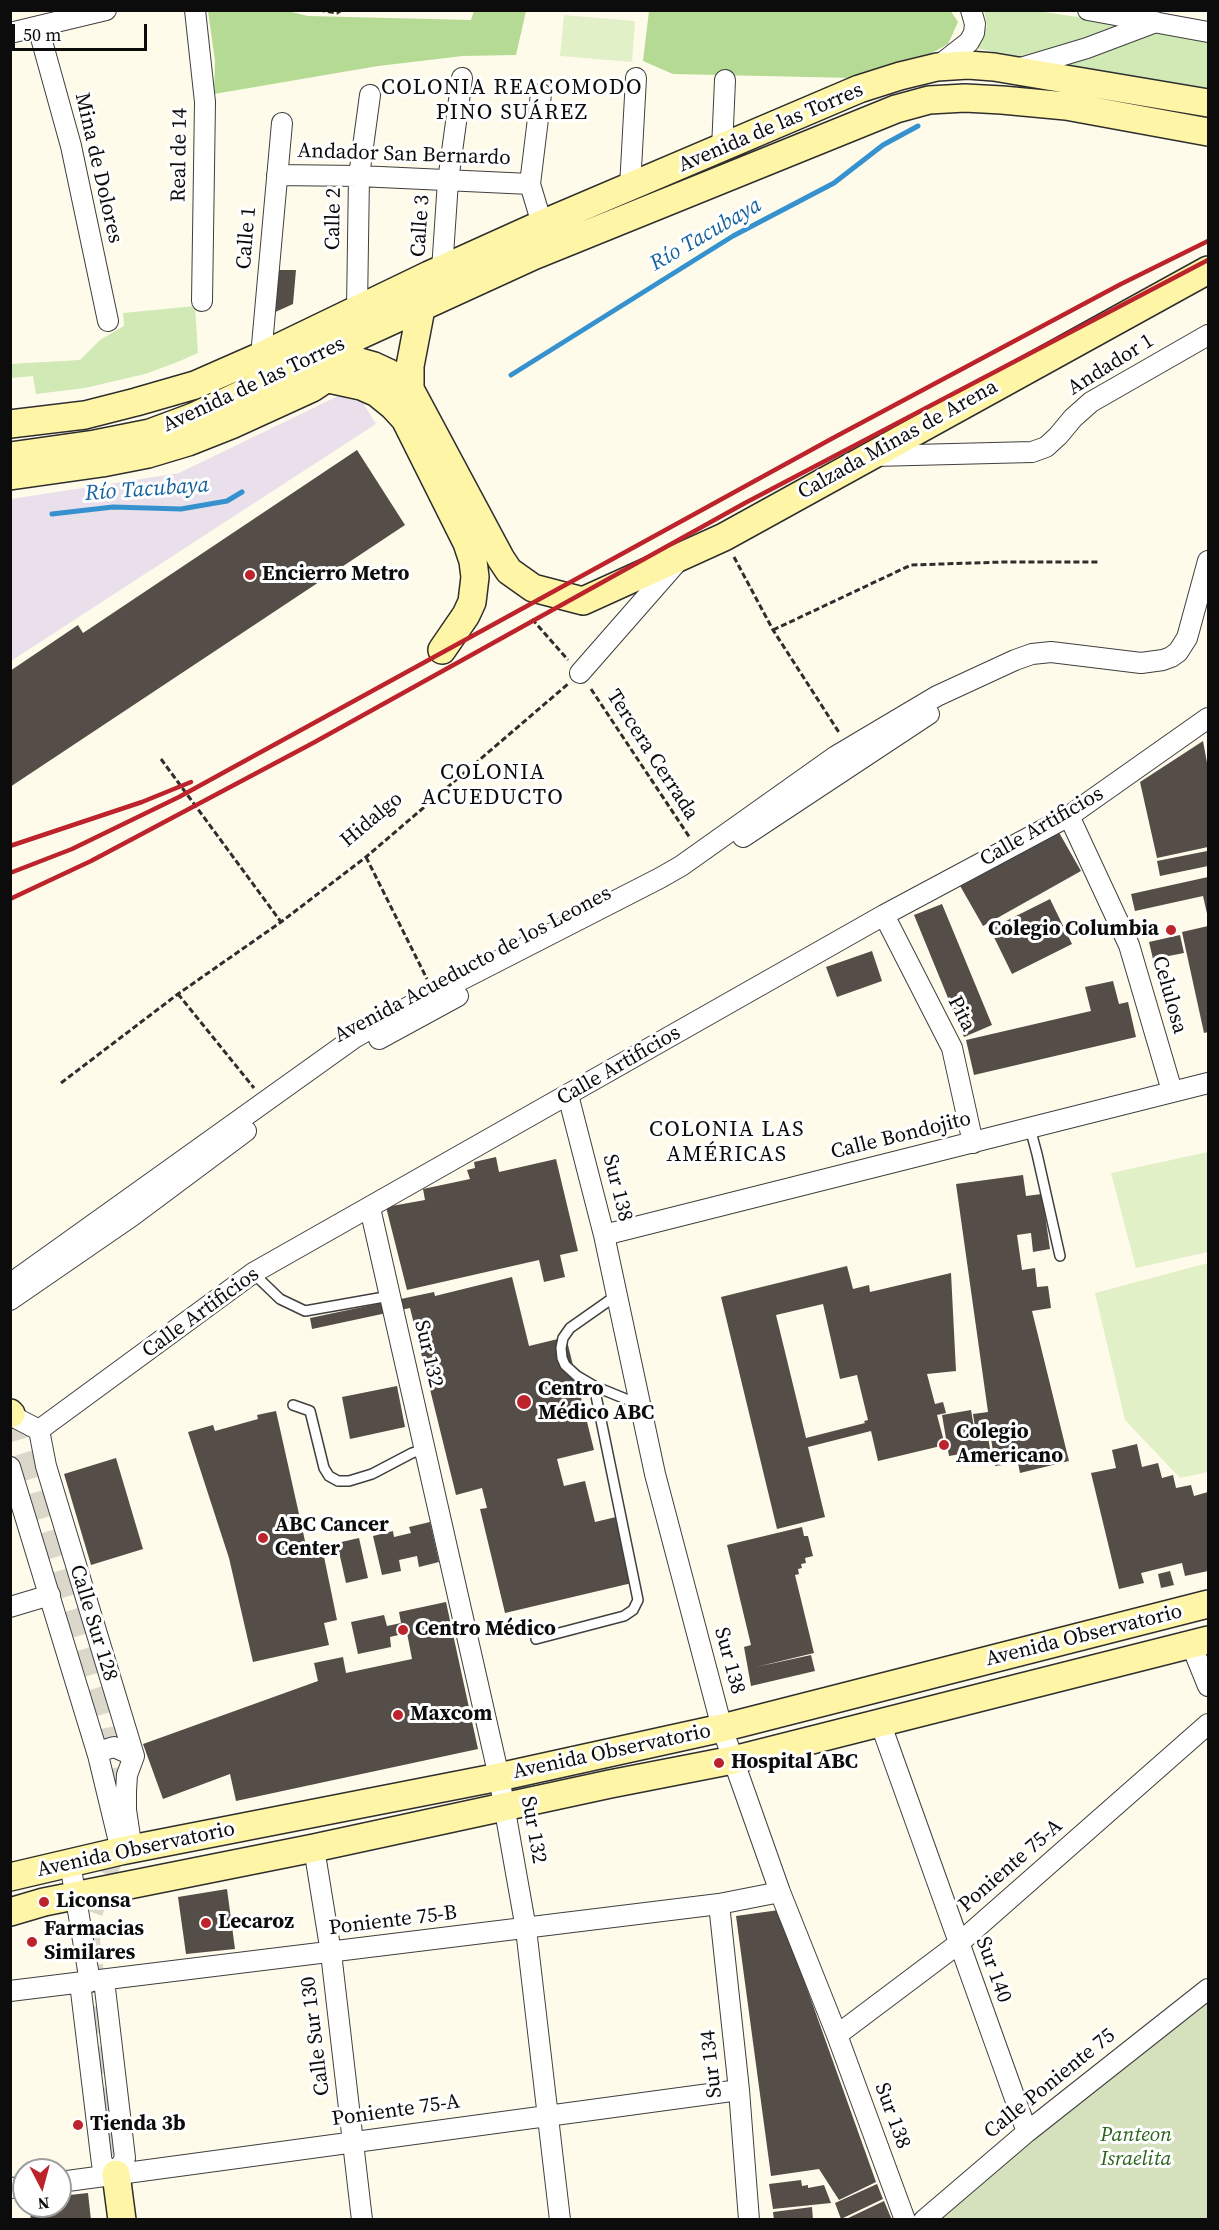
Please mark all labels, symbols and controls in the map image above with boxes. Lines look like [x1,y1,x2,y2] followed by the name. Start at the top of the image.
[15,12,150,50] scale bar
[23,22,61,47] text: 50 m
[381,75,643,126] district label: COLONIA REACOMODO PINO SUÁREZ
[675,78,867,178] street label: Avenida de las Torres
[68,90,128,246] street label: Mina de Dolores
[167,108,193,202] street label: Real de 14
[297,139,511,171] street label: Andador San Bernardo
[321,188,347,250] street label: Calle 2
[646,193,766,277] water label: Río Tacubaya
[406,194,436,258] street label: Calle 3
[232,206,262,270] street label: Calle 1
[1063,329,1159,401] street label: Andador 1
[159,332,349,438] street label: Avenida de las Torres
[794,375,1002,505] street label: Calzada Minas de Arena
[84,472,210,508] water label: Río Tacubaya
[262,562,409,588] place label: Encierro Metro
[243,568,257,582] marker: Encierro Metro
[600,685,704,825] street label: Tercera Cerrada
[422,760,564,812] district label: COLONIA ACUEDUCTO
[976,782,1108,872] street label: Calle Artificios
[336,787,408,853] street label: Hidalgo
[330,881,616,1049] street label: Avenida Acueducto de los Leones
[988,917,1159,943] place label: Colegio Columbia
[1164,923,1178,937] marker: Colegio Columbia
[1146,953,1192,1037] street label: Celulosa
[942,992,980,1036] street label: Pita
[553,1021,685,1111] street label: Calle Artificios
[828,1106,974,1166] street label: Calle Bondojito
[649,1117,805,1168] district label: COLONIA LAS AMÉRICAS
[597,1152,637,1224] street label: Sur 138
[138,1262,264,1364] street label: Calle Artificios
[408,1318,448,1390] street label: Sur 132
[538,1377,654,1427] place label: Centro Médico ABC
[515,1393,533,1411] marker: Centro Médico ABC
[956,1420,1063,1470] place label: Colegio Americano
[937,1438,951,1452] marker: Colegio Americano
[275,1513,389,1563] place label: ABC Cancer Center
[256,1531,270,1545] marker: ABC Cancer Center
[63,1562,123,1684] street label: Calle Sur 128
[983,1599,1185,1673] street label: Avenida Observatorio
[415,1617,556,1643] place label: Centro Médico
[396,1623,410,1637] marker: Centro Médico
[708,1625,750,1697] street label: Sur 138
[410,1702,492,1728] place label: Maxcom
[391,1708,405,1722] marker: Maxcom
[511,1719,713,1785] street label: Avenida Observatorio
[731,1750,858,1776] place label: Hospital ABC
[712,1756,726,1770] marker: Hospital ABC
[515,1794,551,1866] street label: Sur 132
[954,1814,1068,1918] street label: Poniente 75-A
[35,1817,237,1883] street label: Avenida Observatorio
[56,1889,131,1915] place label: Liconsa
[37,1895,51,1909] marker: Liconsa
[327,1901,459,1941] street label: Poniente 75-B
[218,1910,294,1936] place label: Lecaroz
[199,1916,213,1930] marker: Lecaroz
[44,1917,144,1967] place label: Farmacias Similares
[970,1934,1016,2006] street label: Sur 140
[25,1935,39,1949] marker: Farmacias Similares
[296,1975,336,2097] street label: Calle Sur 130
[979,2023,1121,2145] street label: Calle Poniente 75
[696,2029,728,2099] street label: Sur 134
[869,2080,915,2152] street label: Sur 138
[330,2090,462,2132] street label: Poniente 75-A
[90,2112,186,2138] place label: Tienda 3b
[71,2118,85,2132] marker: Tienda 3b
[1100,2123,1172,2173] park label: Panteon Israelita
[12,2158,72,2218] north arrow
[37,2192,51,2215] text: N

